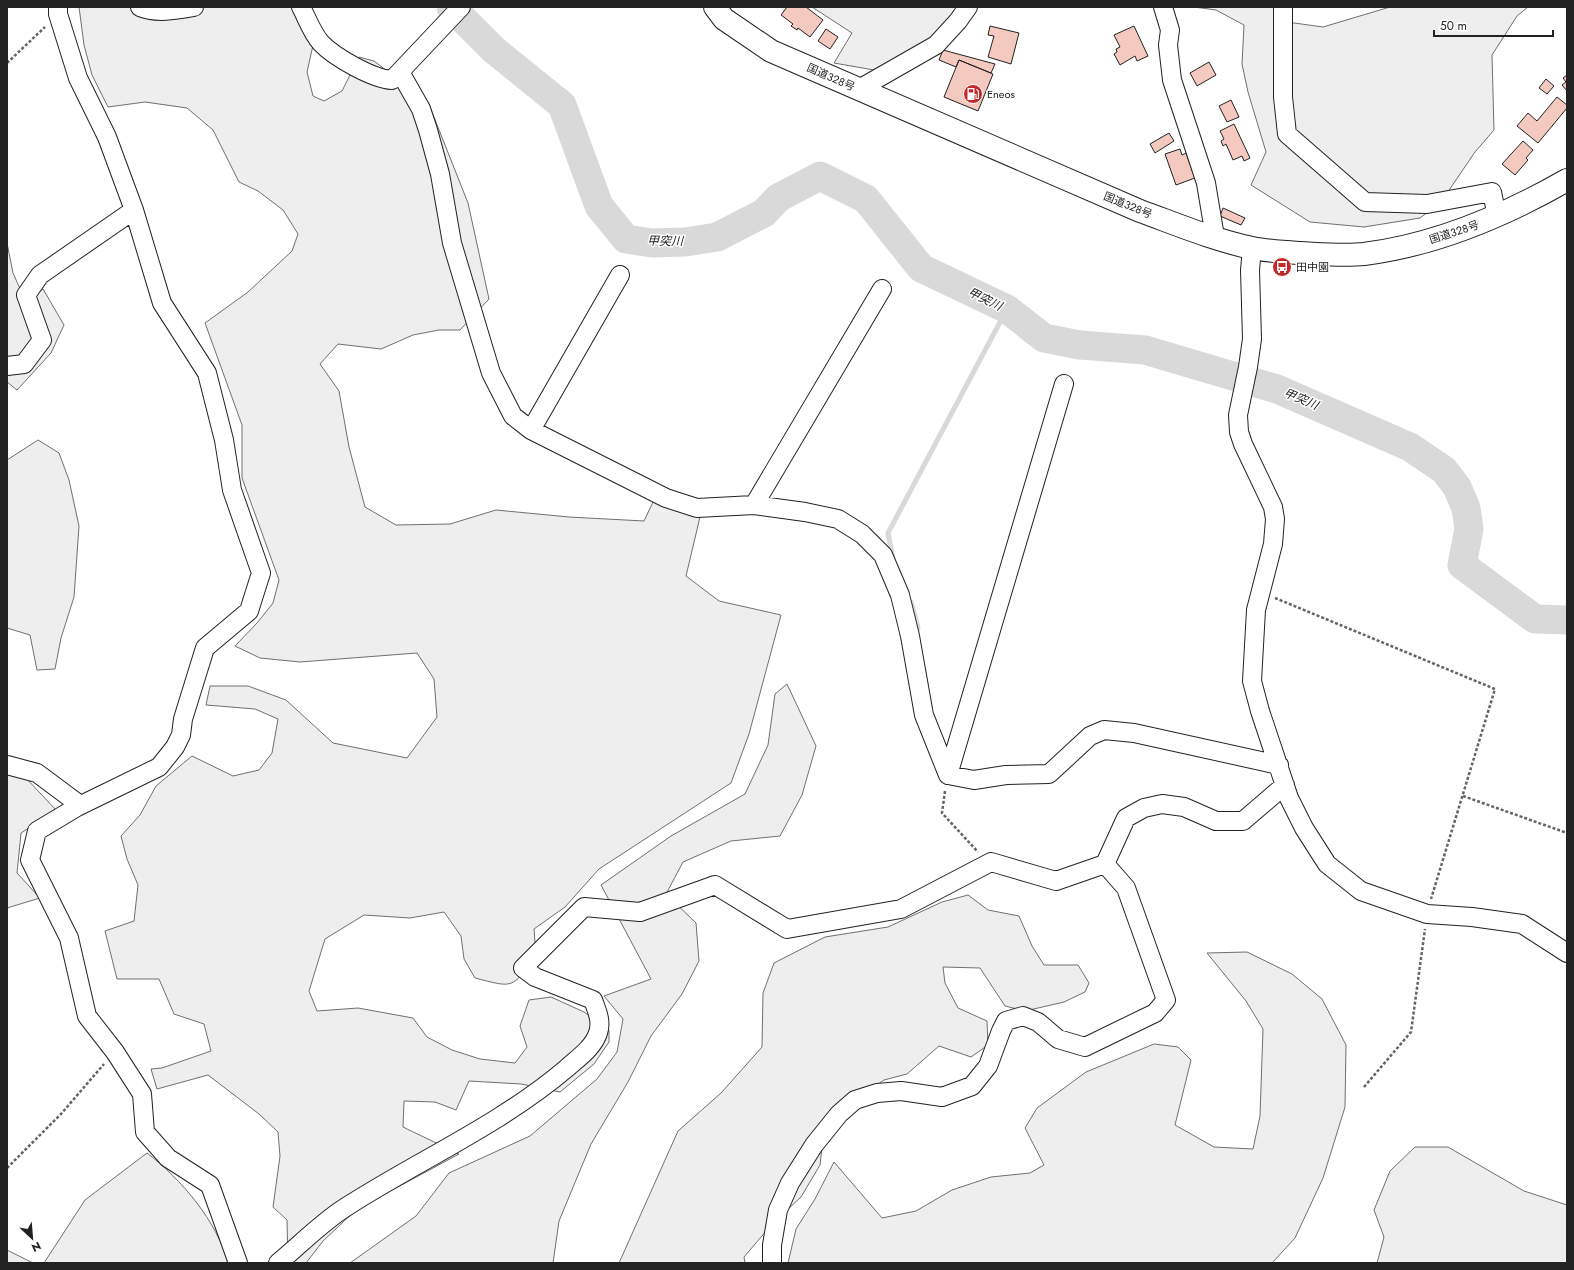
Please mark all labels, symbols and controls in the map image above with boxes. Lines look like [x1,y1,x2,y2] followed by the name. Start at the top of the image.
[1434,12,1553,38] scale bar
[1440,17,1467,35] text: 50 m
[804,59,858,95] street label: 国道328号
[962,83,984,105] fuel station icon: Eneos
[987,86,1015,102] place label: Eneos
[1101,188,1155,222] street label: 国道328号
[1427,216,1481,248] street label: 国道328号
[647,232,685,250] water label: 甲突川
[1271,256,1293,278] bus stop icon: 田中園
[1296,259,1329,275] place label: 田中園
[965,283,1007,316] water label: 甲突川
[1281,384,1323,415] water label: 甲突川
[12,1218,52,1258] north arrow
[29,1238,44,1256] text: N

